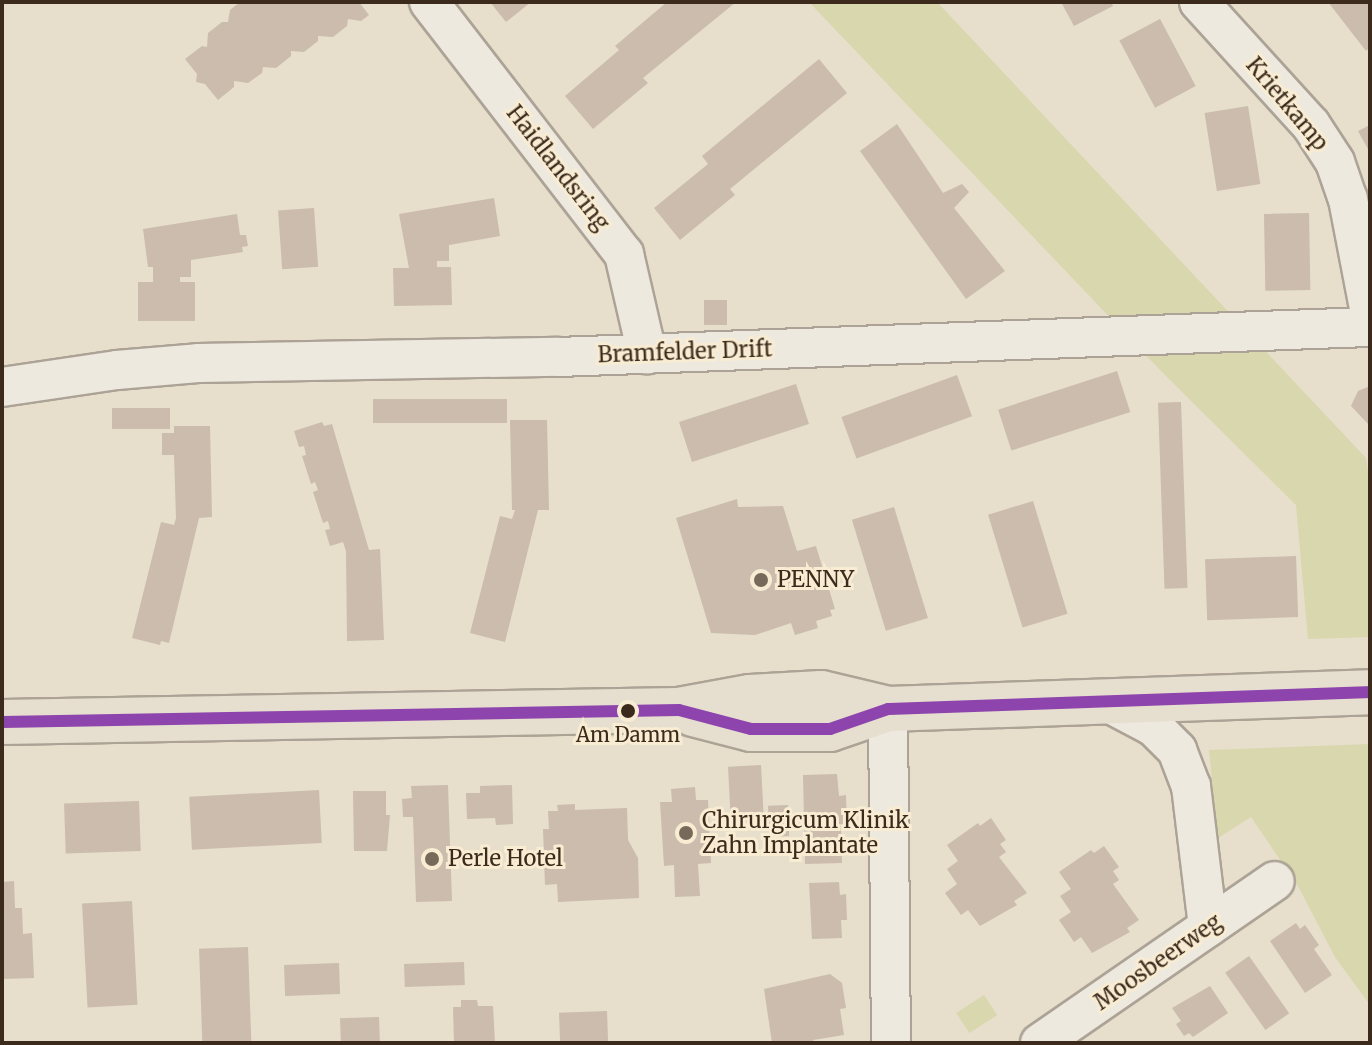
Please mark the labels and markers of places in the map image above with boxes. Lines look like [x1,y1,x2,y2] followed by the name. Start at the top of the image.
[777,567,854,593] place label: PENNY
[752,571,770,589] marker: PENNY
[620,703,636,719] marker: Am Damm
[576,722,680,746] place label: Am Damm
[702,807,909,858] place label: Chirurgicum Klinik Zahn Implantate
[677,824,695,842] marker: Chirurgicum Klinik Zahn Implantate
[448,846,563,872] place label: Perle Hotel
[423,850,441,868] marker: Perle Hotel

